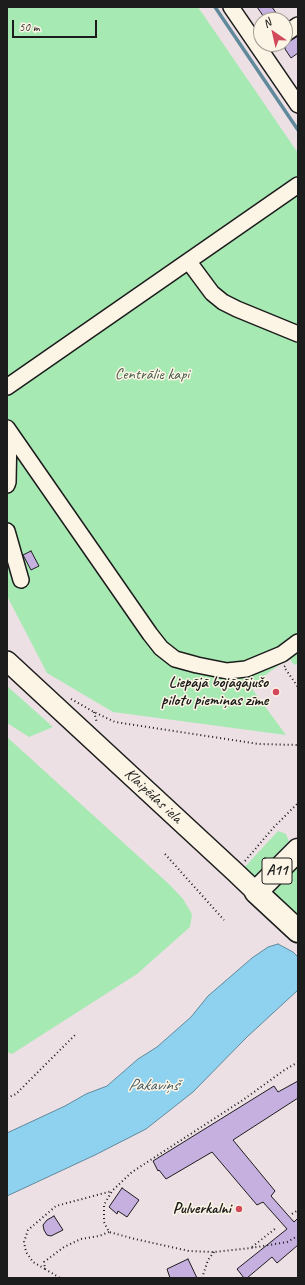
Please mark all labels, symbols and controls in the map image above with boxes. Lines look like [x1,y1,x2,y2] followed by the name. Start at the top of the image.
[14,12,99,38] scale bar
[253,12,293,52] north arrow
[260,15,274,31] text: N
[19,19,39,35] text: 50 m
[115,365,189,385] park label: Centrālie kapi
[161,673,268,711] place label: Liepājā bojāgājušo pilotu piemiņas zīme
[271,687,281,697] marker: Liepājā bojāgājušo pilotu piemiņas zīme
[120,764,186,828] street label: Klaipēdas iela
[262,858,292,884] road number: A11
[128,1076,178,1096] water label: Pakaviņš
[173,1199,231,1219] place label: Pulverkalni
[234,1204,244,1214] marker: Pulverkalni

